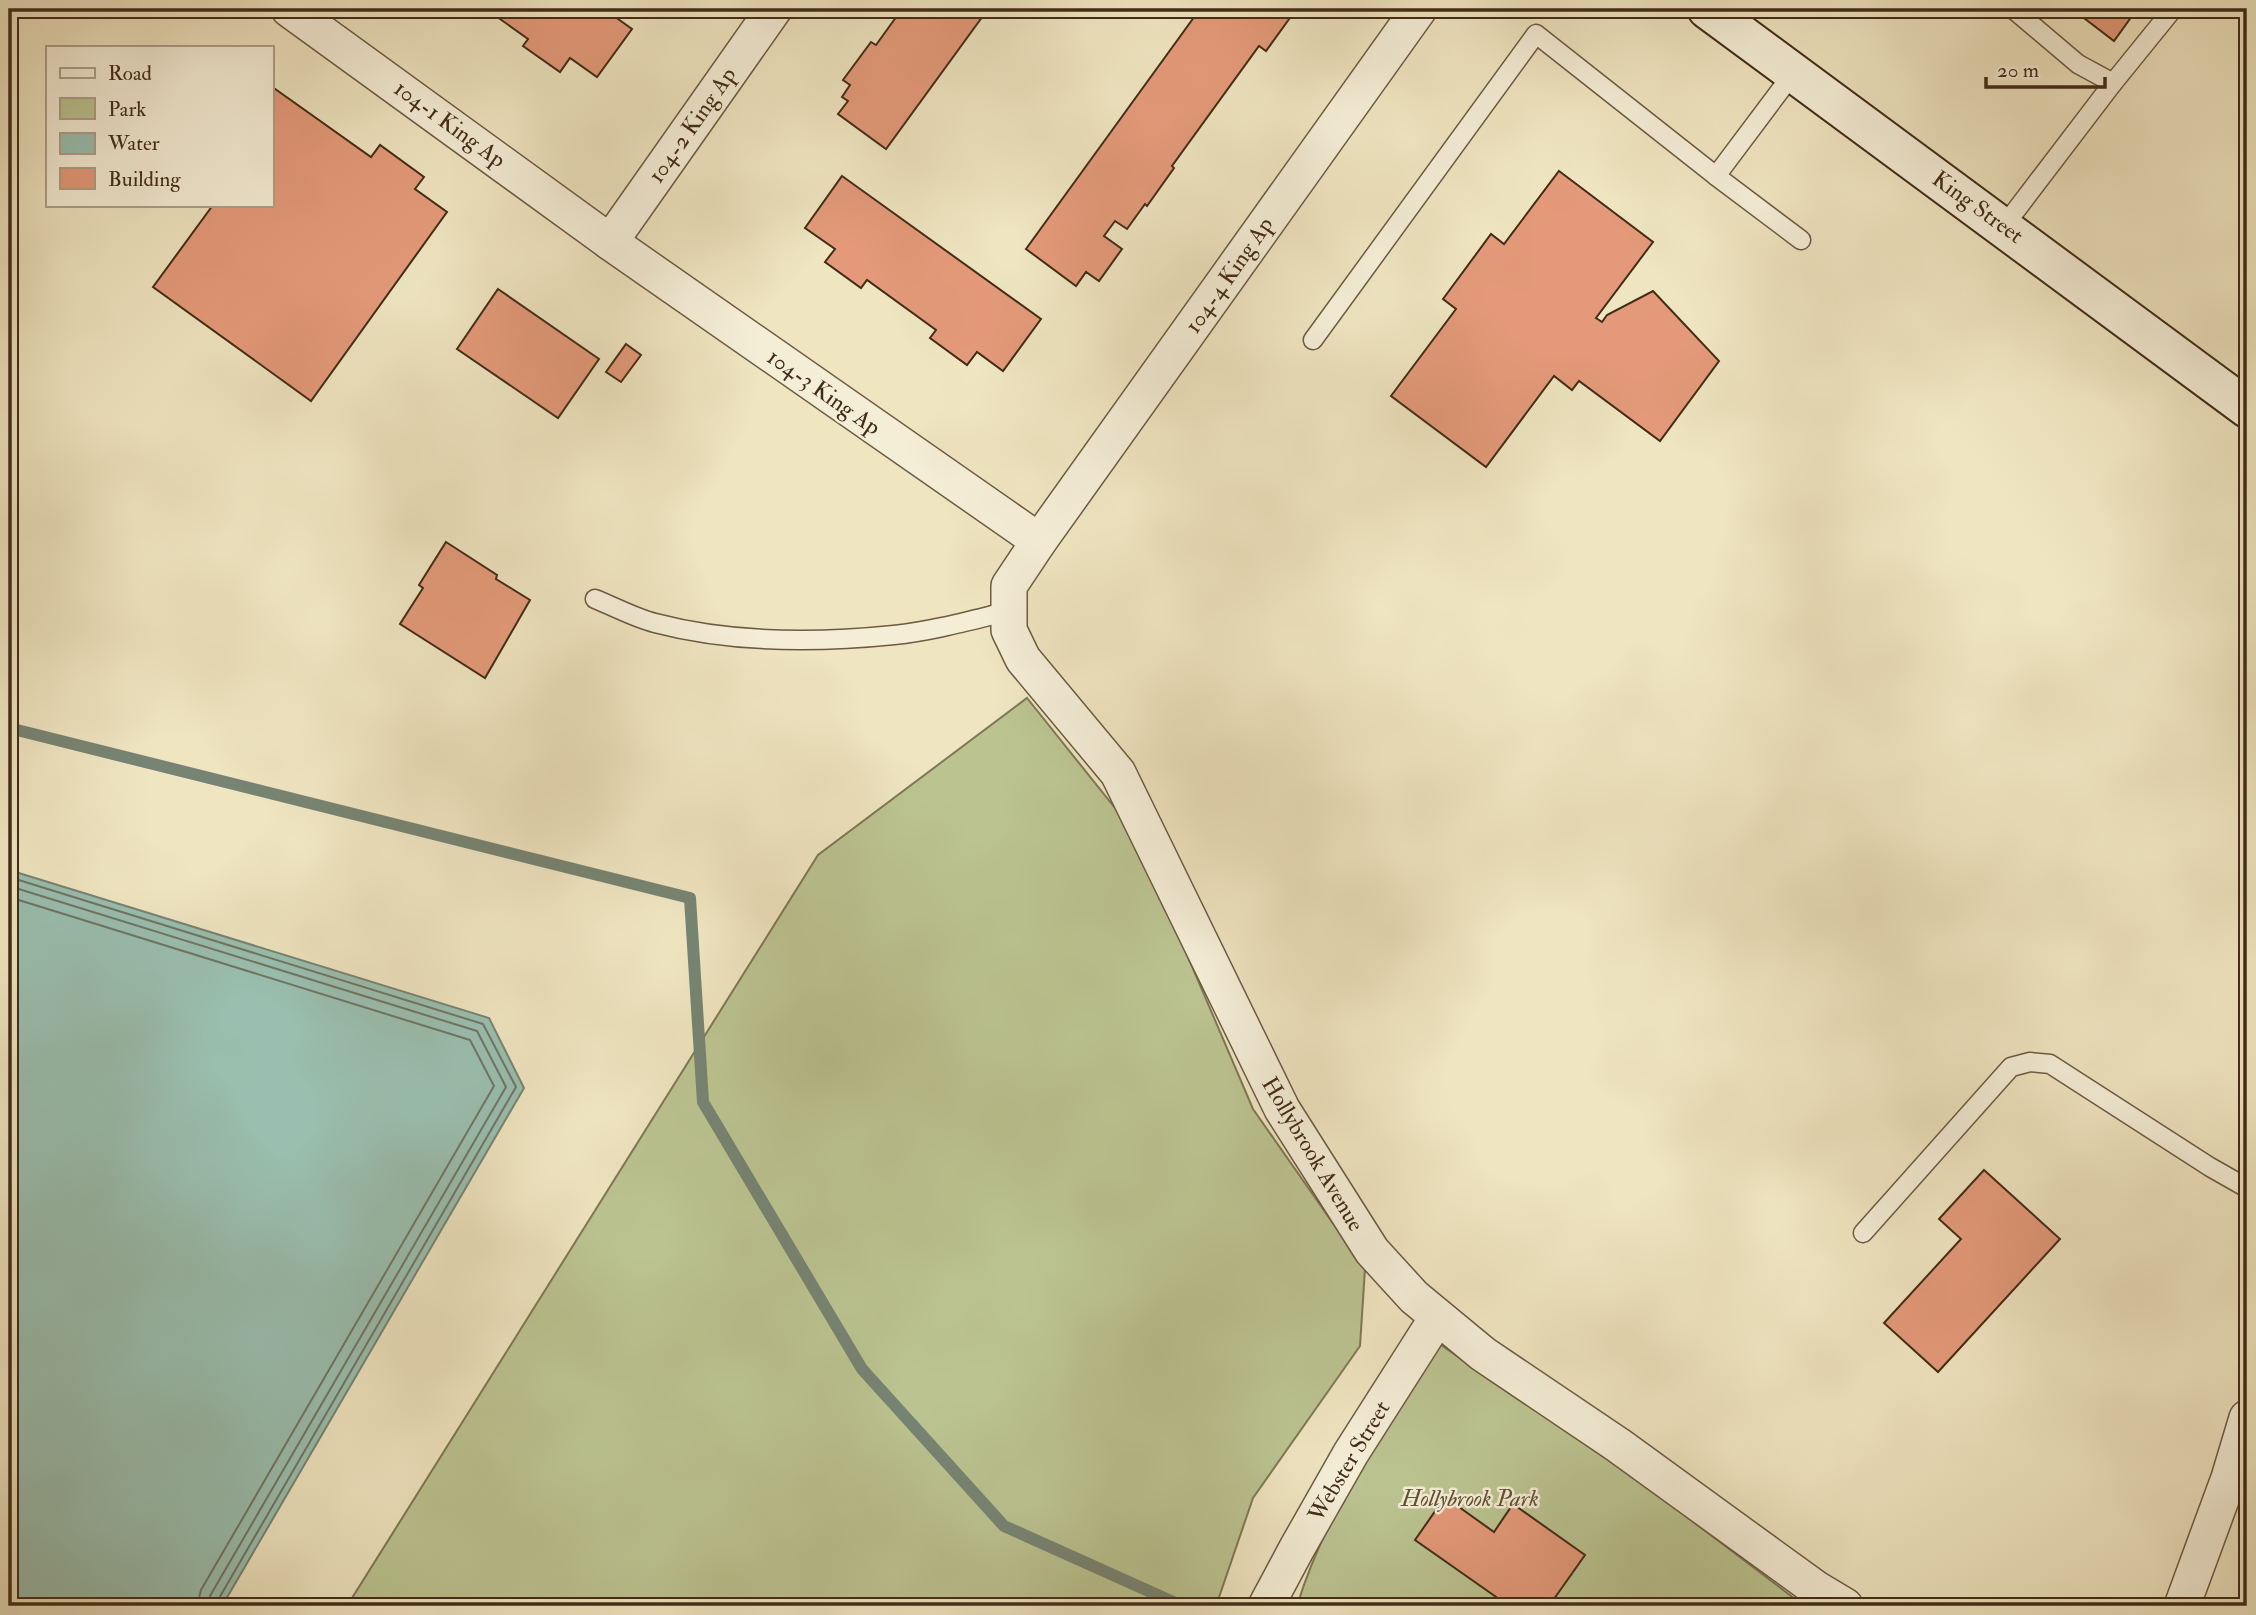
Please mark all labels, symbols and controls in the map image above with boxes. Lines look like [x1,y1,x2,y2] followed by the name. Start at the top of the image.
[46,46,273,206] legend
[1986,46,2106,90] scale bar
[1997,57,2039,84] text: 20 m
[108,60,153,87] text: Road
[641,61,743,189] street label: 104-2 King Ap
[388,74,512,175] street label: 104-1 King Ap
[108,96,146,123] text: Park
[107,130,160,157] text: Water
[1927,164,2029,250] street label: King Street
[108,166,181,193] text: Building
[1178,211,1281,339] street label: 104-4 King Ap
[761,342,886,443] street label: 104-3 King Ap
[1255,1071,1371,1237] street label: Hollybrook Avenue
[1301,1395,1396,1528] street label: Webster Street
[1400,1484,1539,1513] park label: Hollybrook Park

